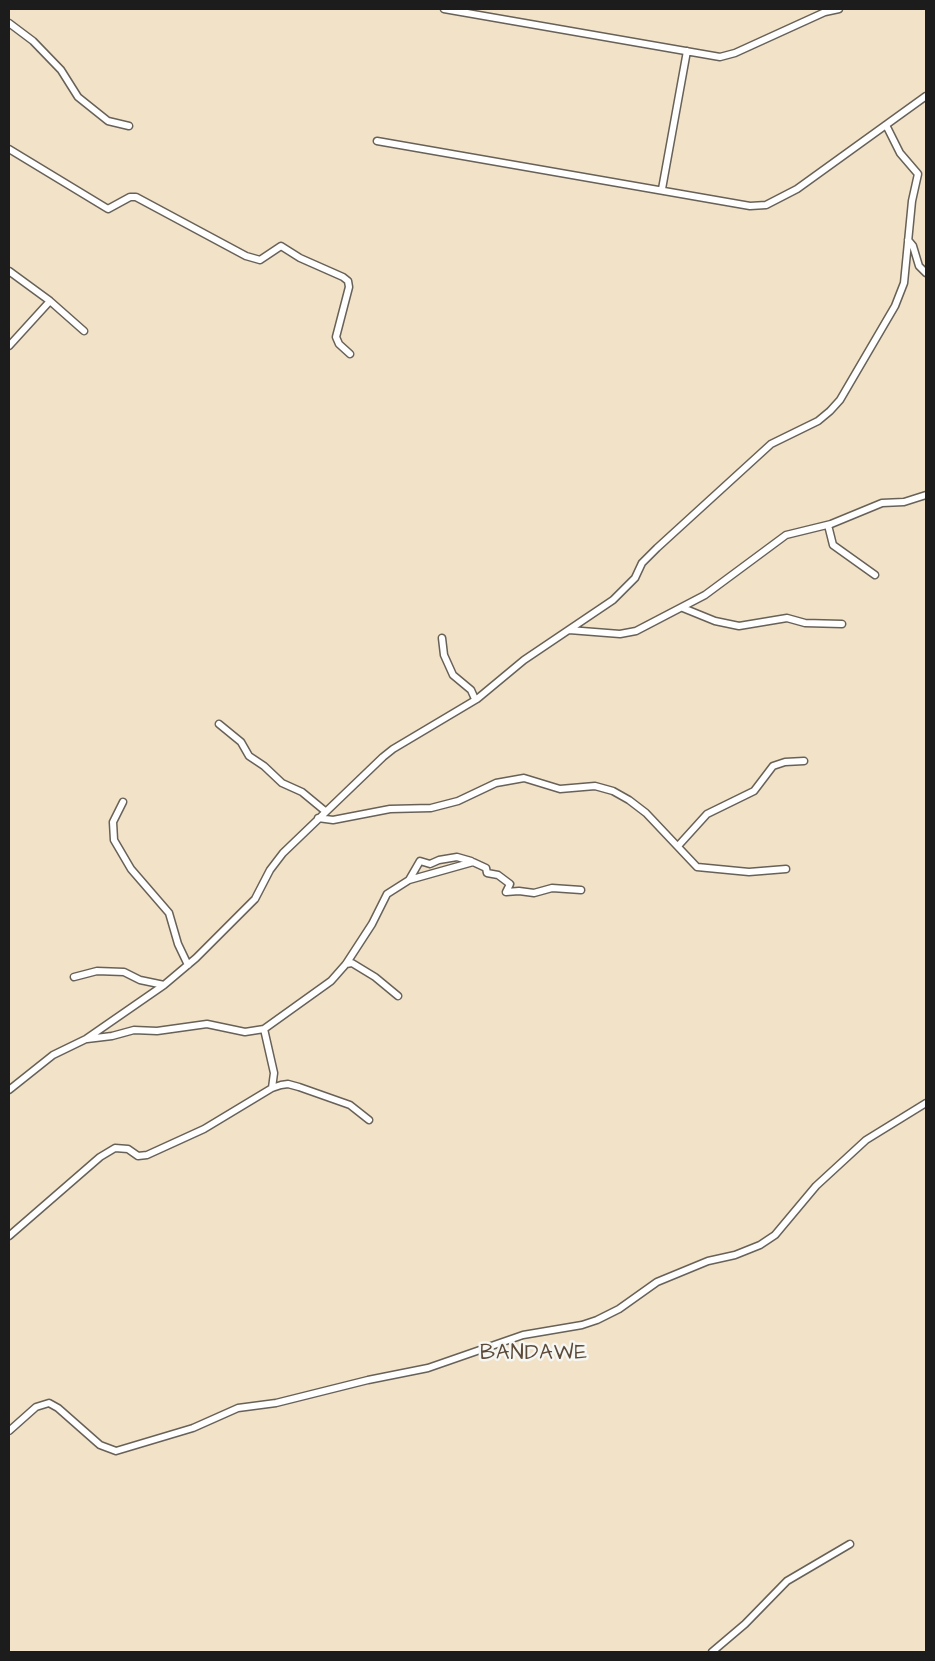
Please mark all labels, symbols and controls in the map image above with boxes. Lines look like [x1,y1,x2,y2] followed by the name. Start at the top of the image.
[479,1342,589,1368] district label: BANDAWE

